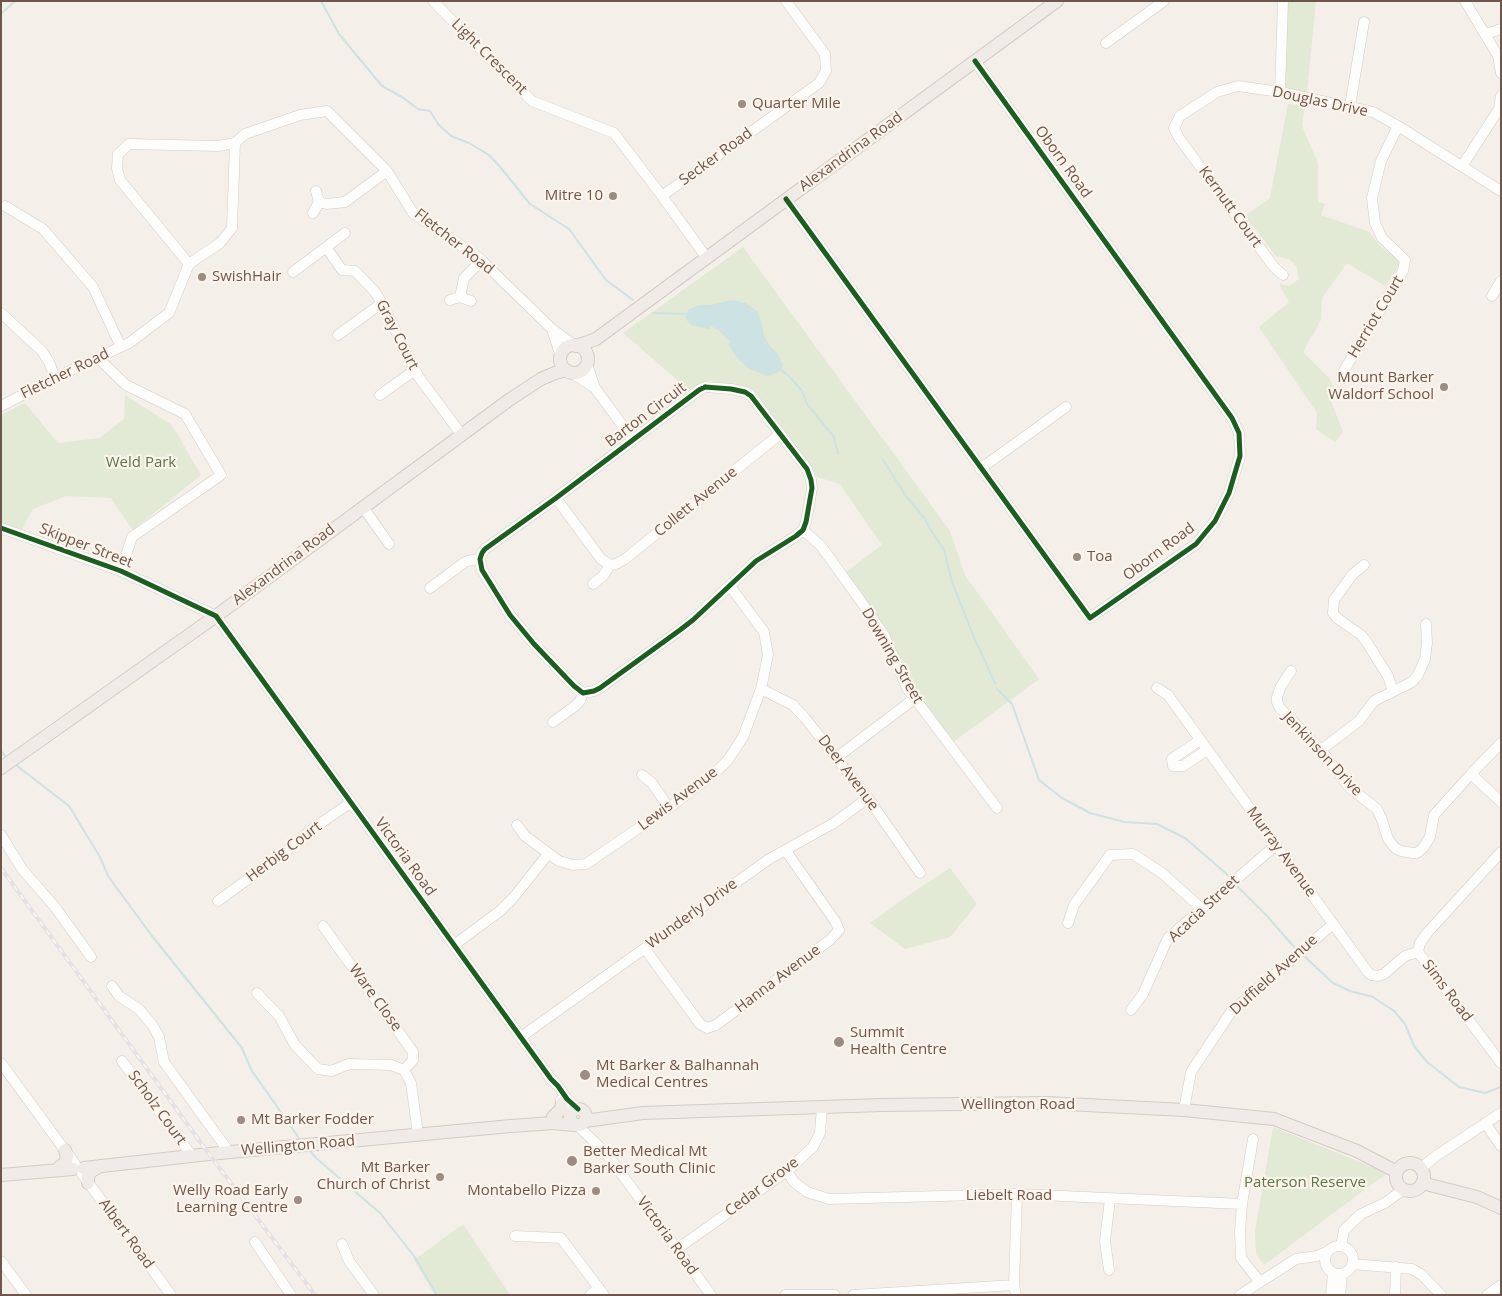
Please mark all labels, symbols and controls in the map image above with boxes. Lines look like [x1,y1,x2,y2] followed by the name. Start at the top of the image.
[447,15,531,99] street label: Light Crescent
[1271,83,1369,121] street label: Douglas Drive
[752,95,841,113] place label: Quarter Mile
[736,98,748,110] marker: Quarter Mile
[796,108,906,196] street label: Alexandrina Road
[1031,122,1095,202] street label: Oborn Road
[676,124,756,190] street label: Secker Road
[1195,163,1265,251] street label: Kernutt Court
[545,187,603,205] place label: Mitre 10
[607,190,619,202] marker: Mitre 10
[411,205,497,279] street label: Fletcher Road
[212,268,281,286] place label: SwishHair
[196,271,208,283] marker: SwishHair
[1344,273,1408,361] street label: Herriot Court
[372,297,422,373] street label: Gray Court
[18,345,112,403] street label: Fletcher Road
[1328,369,1434,404] place label: Mount Barker Waldorf School
[602,379,690,451] street label: Barton Circuit
[1438,381,1450,393] marker: Mount Barker Waldorf School
[106,454,176,472] park label: Weld Park
[651,463,741,541] street label: Collett Avenue
[1120,519,1198,585] street label: Oborn Road
[37,520,135,572] street label: Skipper Street
[229,521,339,609] street label: Alexandrina Road
[1087,548,1113,566] place label: Toa
[1071,551,1083,563] marker: Toa
[857,605,927,707] street label: Downing Street
[1278,708,1366,800] street label: Jenkinson Drive
[814,732,882,814] street label: Deer Avenue
[635,763,721,835] street label: Lewis Avenue
[1242,803,1320,901] street label: Murray Avenue
[371,814,439,900] street label: Victoria Road
[243,818,325,886] street label: Herbig Court
[1165,872,1243,946] street label: Acacia Street
[643,875,741,953] street label: Wunderly Drive
[1227,931,1321,1019] street label: Duffield Avenue
[732,941,824,1017] street label: Hanna Avenue
[1418,957,1476,1025] street label: Sims Road
[345,961,405,1035] street label: Ware Close
[850,1024,947,1059] place label: Summit Health Centre
[832,1035,846,1049] marker: Summit Health Centre
[596,1057,759,1092] place label: Mt Barker & Balhannah Medical Centres
[124,1067,190,1149] street label: Scholz Court
[578,1068,592,1082] marker: Mt Barker & Balhannah Medical Centres
[961,1096,1075,1114] street label: Wellington Road
[251,1111,374,1129] place label: Mt Barker Fodder
[235,1114,247,1126] marker: Mt Barker Fodder
[240,1132,356,1160] street label: Wellington Road
[583,1143,716,1178] place label: Better Medical Mt Barker South Clinic
[565,1154,579,1168] marker: Better Medical Mt Barker South Clinic
[722,1154,802,1220] street label: Cedar Grove
[317,1159,430,1194] place label: Mt Barker Church of Christ
[434,1171,446,1183] marker: Mt Barker Church of Christ
[1244,1174,1366,1192] park label: Paterson Reserve
[173,1182,288,1217] place label: Welly Road Early Learning Centre
[467,1182,586,1200] place label: Montabello Pizza
[590,1185,602,1197] marker: Montabello Pizza
[966,1187,1052,1205] street label: Liebelt Road
[633,1193,701,1279] street label: Victoria Road
[292,1194,304,1206] marker: Welly Road Early Learning Centre
[95,1196,157,1272] street label: Albert Road

